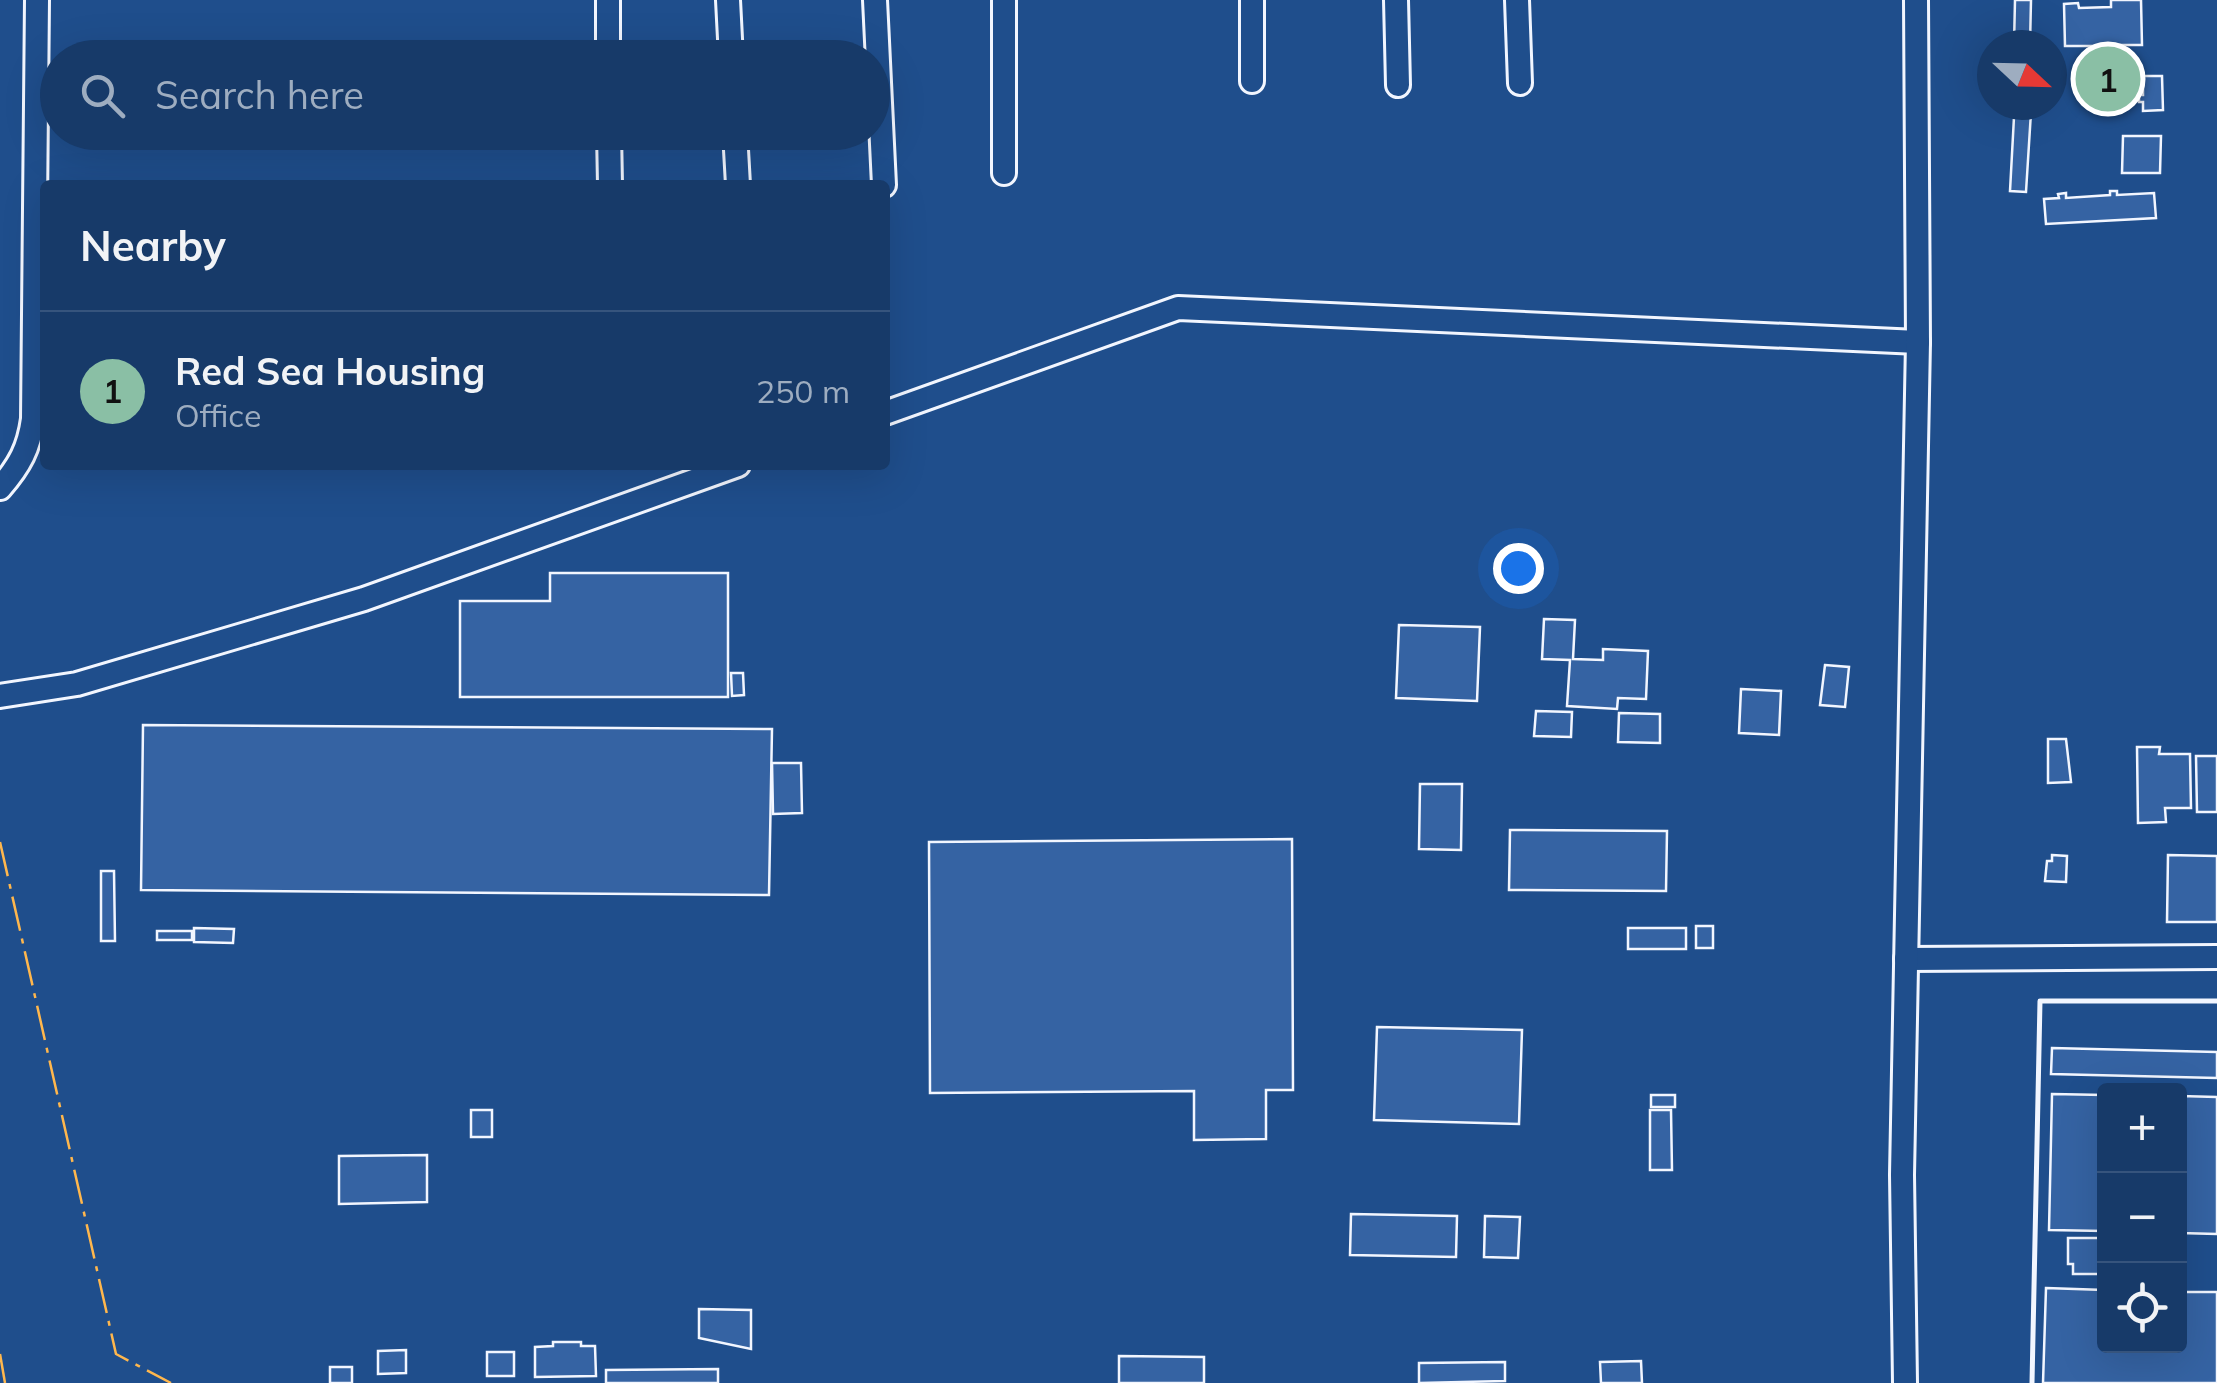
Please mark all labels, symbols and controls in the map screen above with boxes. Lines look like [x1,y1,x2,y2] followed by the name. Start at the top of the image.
[1977,30,2067,120] north arrow
[40,40,890,150] search box
[2076,42,2140,116] pin: 1
[75,68,130,123] icon: search
[155,71,364,119] text: Search here
[80,219,226,272] text: Nearby
[175,347,485,395] text: Red Sea Housing
[103,371,122,411] text: 1
[756,371,850,411] text: 250 m
[175,395,261,435] text: Office
[1493,543,1544,594] your location
[2097,1083,2187,1353] map controls
[2097,1083,2187,1173] button: +
[2097,1173,2187,1263] button: −
[2097,1263,2187,1353] button: locate

